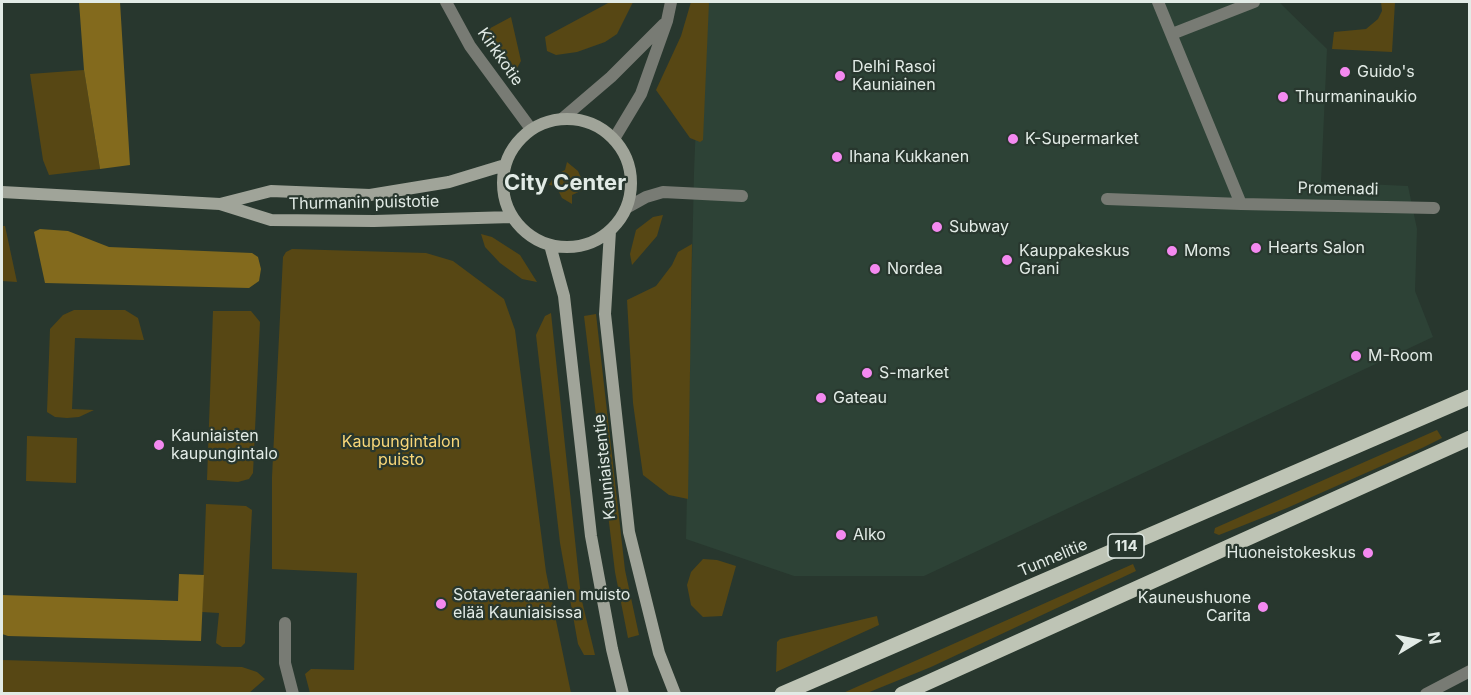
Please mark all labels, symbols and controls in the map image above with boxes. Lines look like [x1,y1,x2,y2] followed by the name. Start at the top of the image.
[473,24,527,90] street label: Kirkkotie
[852,57,936,95] place label: Delhi Rasoi Kauniainen
[1357,62,1415,82] place label: Guido's
[1338,65,1352,79] marker: Guido's
[833,69,847,83] marker: Delhi Rasoi Kauniainen
[1295,87,1417,107] place label: Thurmaninaukio
[1276,90,1290,104] marker: Thurmaninaukio
[1025,129,1139,149] place label: K-Supermarket
[1006,132,1020,146] marker: K-Supermarket
[849,147,969,167] place label: Ihana Kukkanen
[830,150,844,164] marker: Ihana Kukkanen
[504,170,626,196] district label: City Center
[1297,179,1379,199] street label: Promenadi
[289,192,439,214] street label: Thurmanin puistotie
[949,217,1009,237] place label: Subway
[930,220,944,234] marker: Subway
[1268,238,1365,258] place label: Hearts Salon
[1019,241,1130,279] place label: Kauppakeskus Grani
[1184,241,1231,261] place label: Moms
[1249,241,1263,255] marker: Hearts Salon
[1165,244,1179,258] marker: Moms
[1000,253,1014,267] marker: Kauppakeskus Grani
[887,259,943,279] place label: Nordea
[868,262,882,276] marker: Nordea
[1368,346,1433,366] place label: M-Room
[1349,349,1363,363] marker: M-Room
[879,363,949,383] place label: S-market
[860,366,874,380] marker: S-market
[833,388,887,408] place label: Gateau
[814,391,828,405] marker: Gateau
[590,413,620,521] street label: Kauniaistentie
[171,426,278,464] place label: Kauniaisten kaupungintalo
[342,432,460,470] park label: Kaupungintalon puisto
[152,438,166,452] marker: Kauniaisten kaupungintalo
[853,525,886,545] place label: Alko
[834,528,848,542] marker: Alko
[1108,534,1144,558] road number: 114
[1016,535,1090,581] street label: Tunnelitie
[1226,543,1356,563] place label: Huoneistokeskus
[1361,546,1375,560] marker: Huoneistokeskus
[453,585,630,623] place label: Sotaveteraanien muisto elää Kauniaisissa
[1138,588,1251,626] place label: Kauneushuone Carita
[434,597,448,611] marker: Sotaveteraanien muisto elää Kauniaisissa
[1256,600,1270,614] marker: Kauneushuone Carita
[1387,611,1447,671] north arrow
[1424,630,1446,646] text: N

